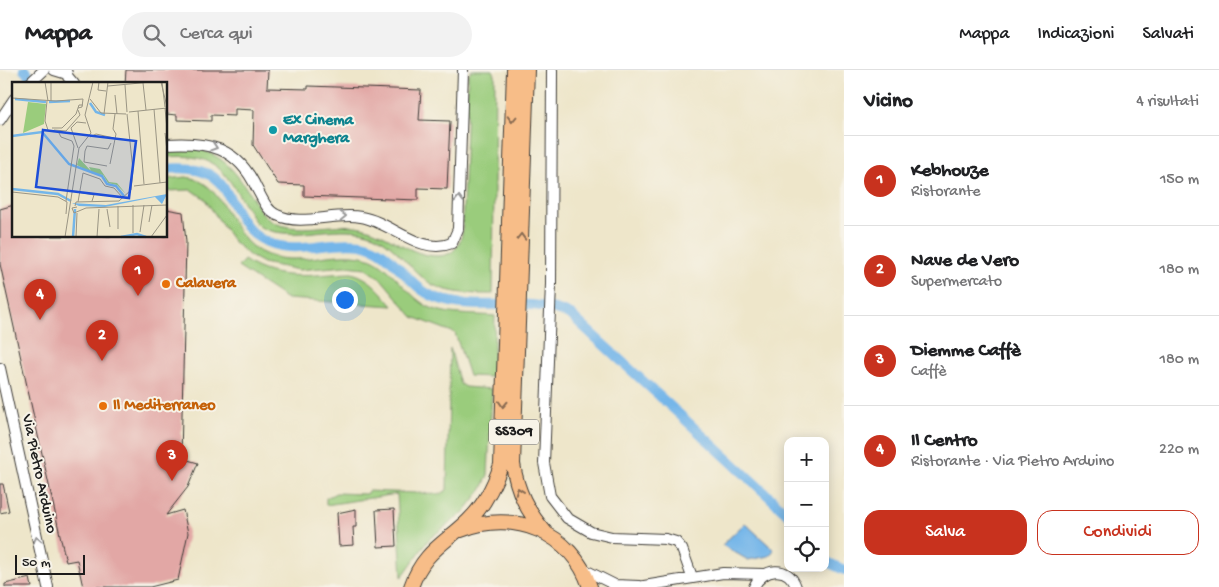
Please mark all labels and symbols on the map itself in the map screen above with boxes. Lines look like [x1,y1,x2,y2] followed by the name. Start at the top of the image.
[12,82,168,238] inset map
[283,112,355,149] place label: Ex Cinema Marghera
[507,115,518,123] one-way arrow
[267,124,279,136] marker: Ex Cinema Marghera
[210,141,218,151] one-way arrow
[454,195,464,202] one-way arrow
[340,211,347,221] one-way arrow
[516,233,527,241] one-way arrow
[122,255,154,296] pin: 1
[175,275,237,294] place label: Calavera
[160,278,172,290] marker: Calavera
[24,279,56,320] pin: 4
[332,287,358,313] your location
[86,320,118,361] pin: 2
[113,397,216,416] place label: Il Mediterraneo
[97,400,109,412] marker: Il Mediterraneo
[498,400,509,408] one-way arrow
[16,412,60,535] street label: Via Pietro Arduino
[489,420,539,444] road number: SS309
[156,440,188,481] pin: 3
[515,487,525,496] one-way arrow
[32,535,43,544] one-way arrow
[15,552,85,575] scale bar

